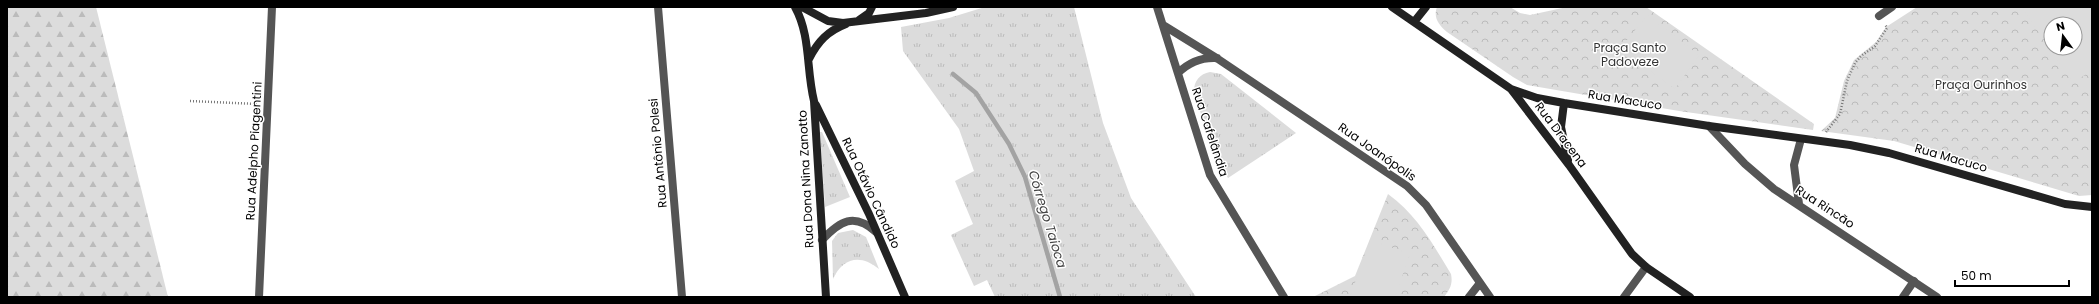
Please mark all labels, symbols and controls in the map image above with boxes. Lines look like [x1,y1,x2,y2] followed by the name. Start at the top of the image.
[2043,16,2083,56] north arrow
[2054,18,2066,35] text: N
[1593,39,1667,70] park label: Praça Santo Padoveze
[1935,76,2027,93] park label: Praça Ourinhos
[241,81,266,221] street label: Rua Adelpho Piagentini
[1188,85,1233,179] street label: Rua Cafelândia
[1587,85,1664,114] street label: Rua Macuco
[644,98,671,209] street label: Rua Antônio Polesi
[1531,98,1592,171] street label: Rua Dracena
[793,109,818,248] street label: Rua Dona Nina Zanotto
[1335,118,1420,185] street label: Rua Joanópolis
[838,135,905,251] street label: Rua Otávio Cândido
[1913,139,1990,176] street label: Rua Macuco
[1024,168,1071,270] water label: Córrego Taioca
[1792,181,1858,232] street label: Rua Rincão
[1955,262,2069,288] scale bar
[1961,267,1992,284] text: 50 m

